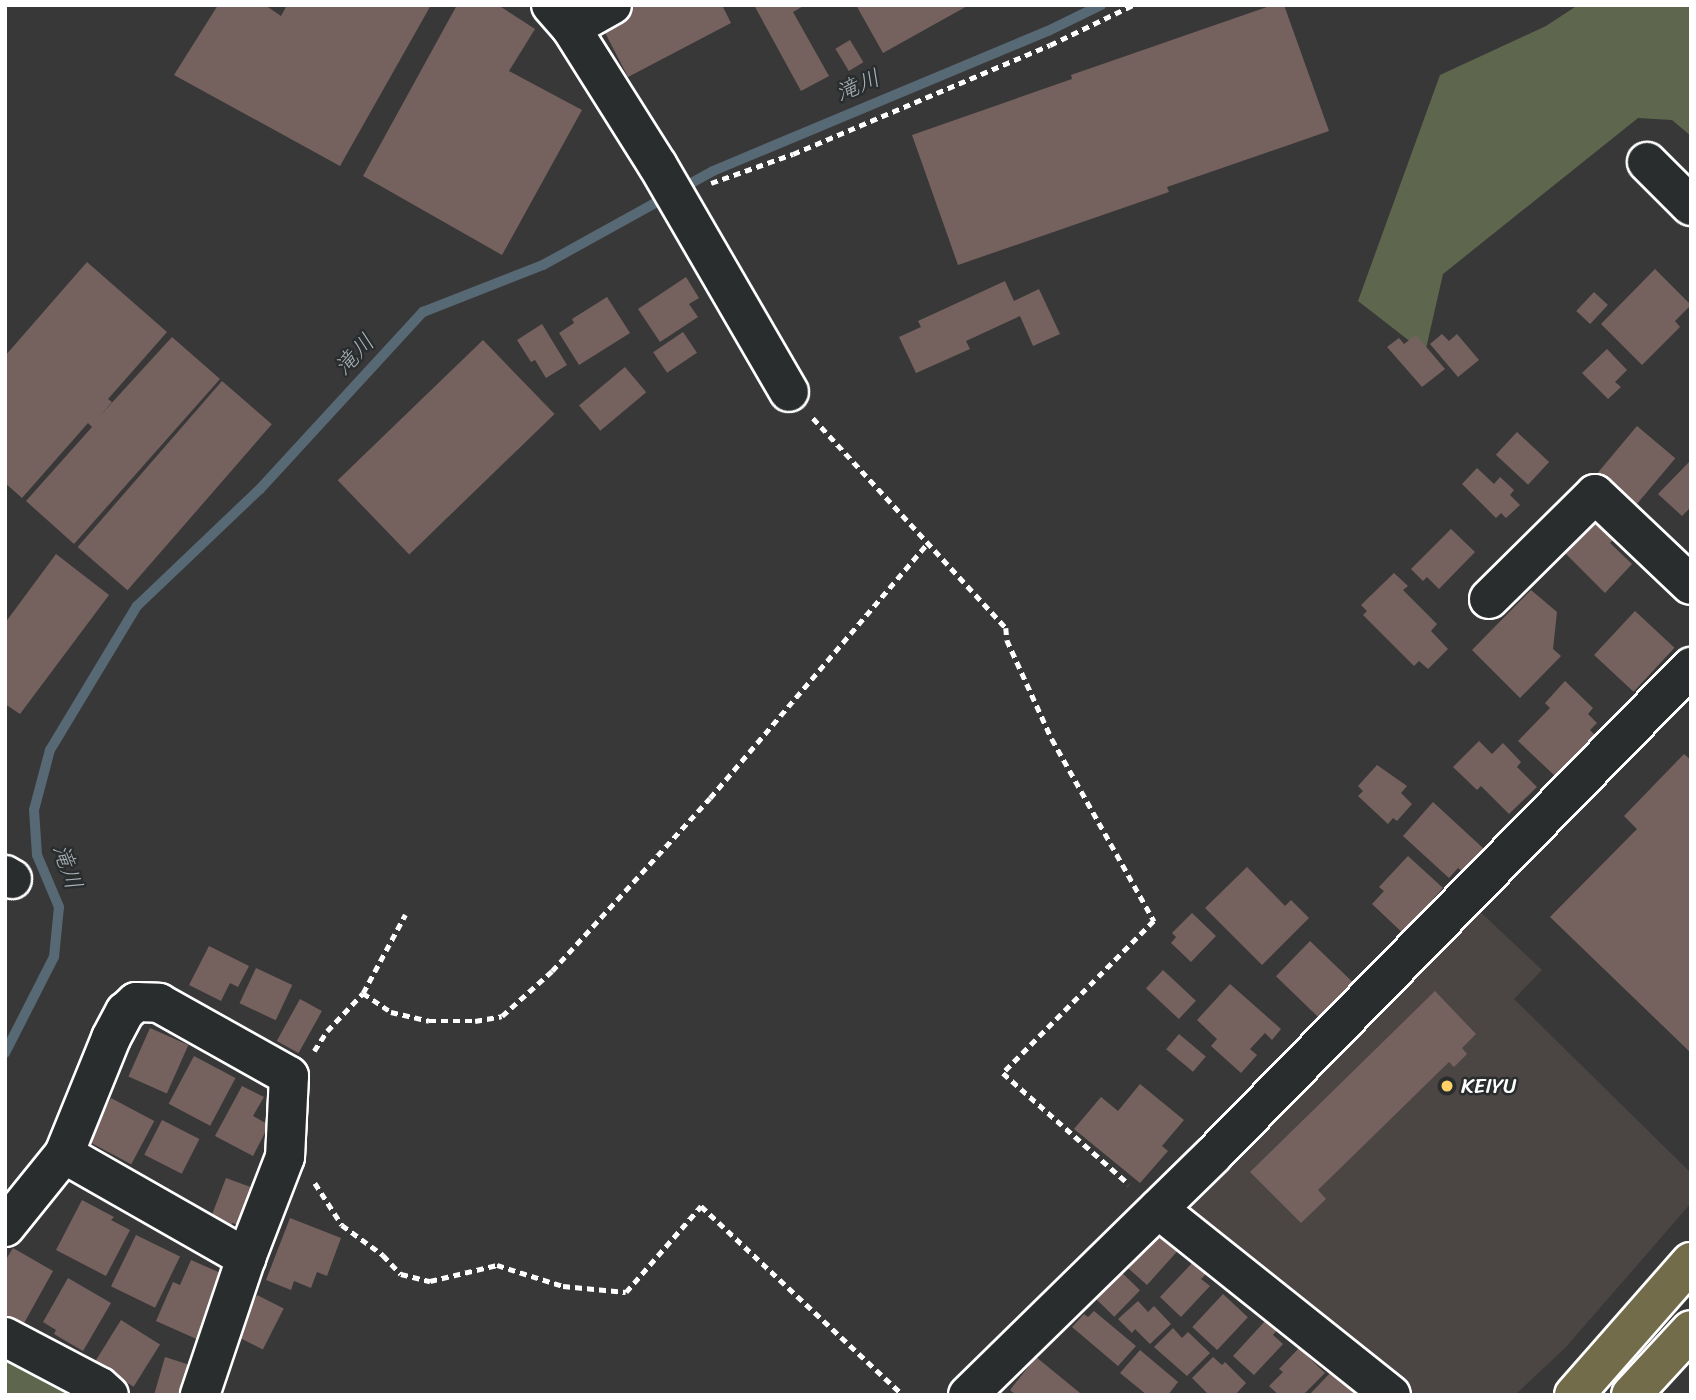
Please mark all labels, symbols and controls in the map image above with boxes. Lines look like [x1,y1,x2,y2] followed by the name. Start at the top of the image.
[831,64,885,108] water label: 滝川
[329,329,381,381] water label: 滝川
[46,841,88,893] water label: 滝川
[1461,1073,1517,1099] place label: KEIYU
[1439,1078,1455,1094] marker: KEIYU

